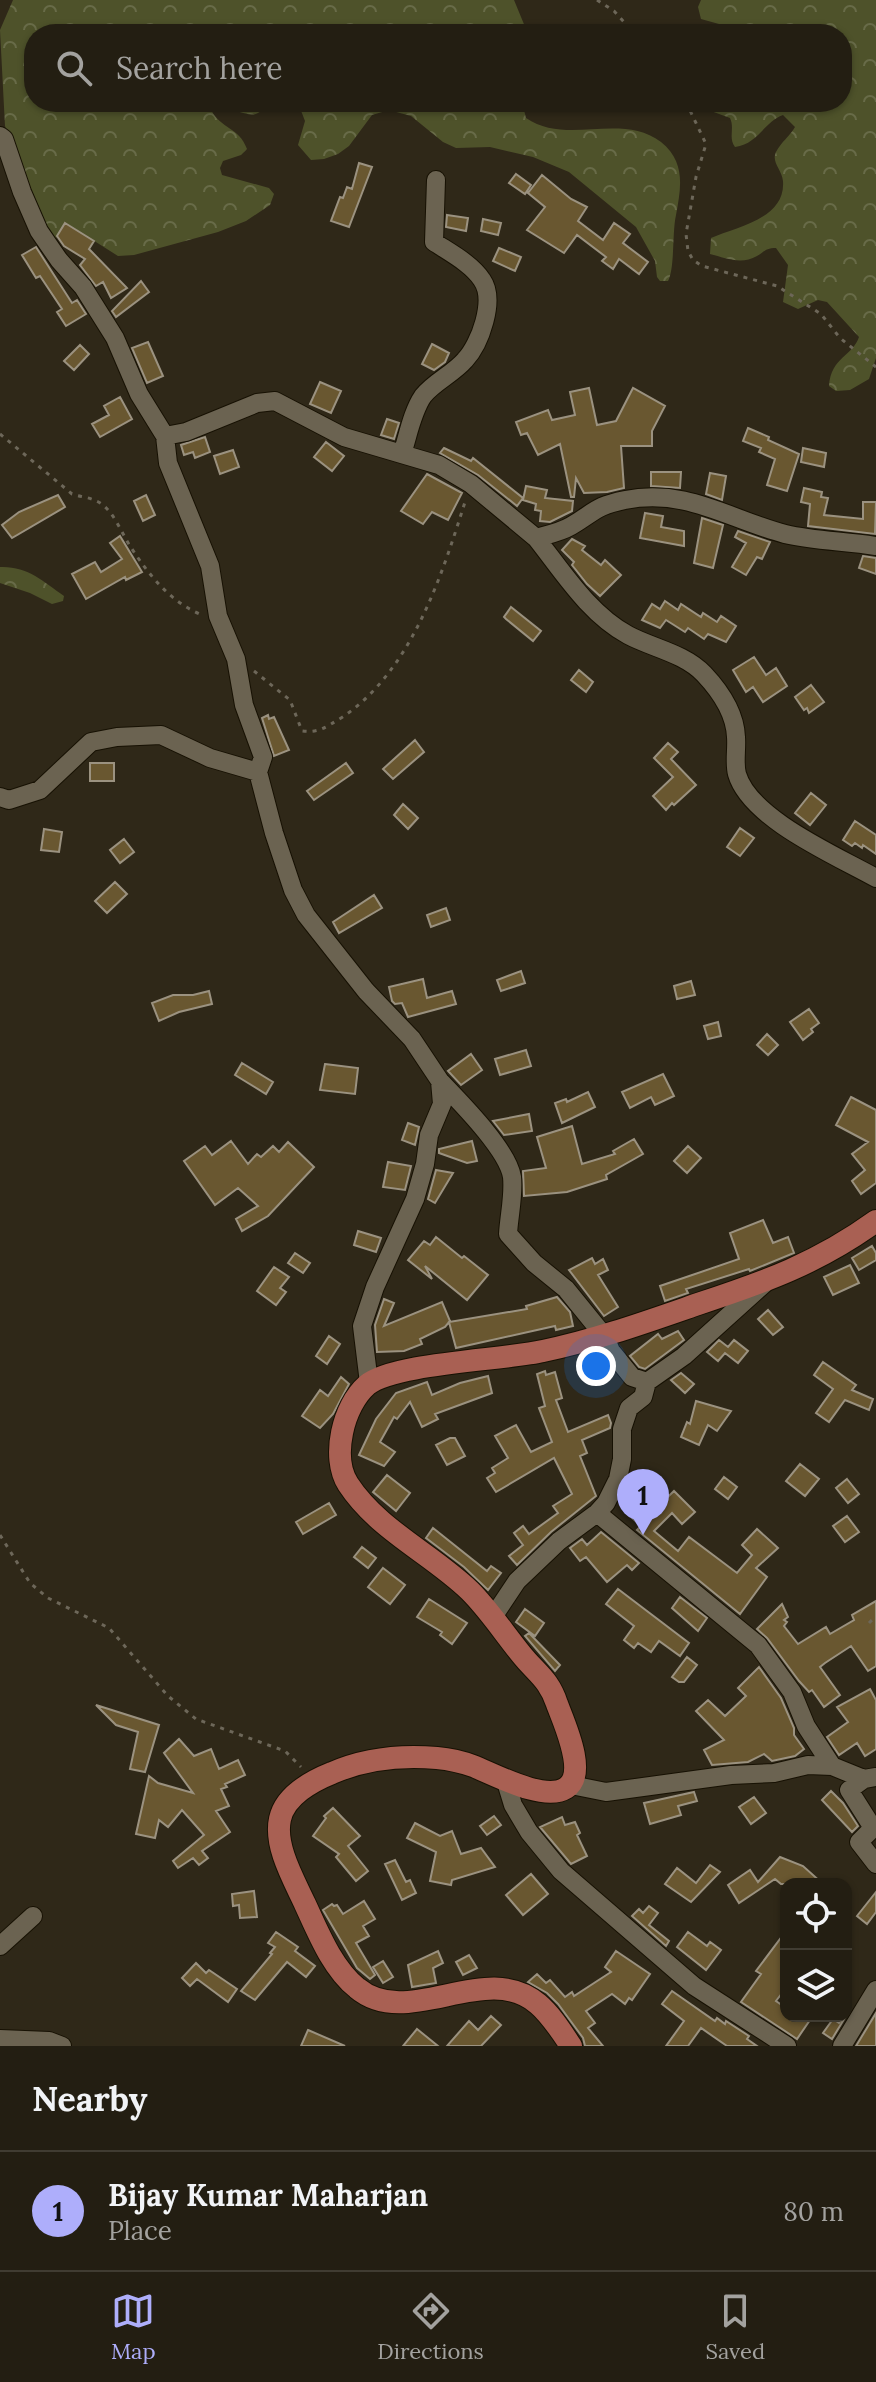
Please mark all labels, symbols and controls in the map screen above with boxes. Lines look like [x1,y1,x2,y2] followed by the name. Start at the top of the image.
[24,24,852,112] search box
[52,46,96,90] icon: search
[116,49,283,87] text: Search here
[576,1346,616,1386] your location
[617,1469,669,1535] pin: 1
[780,1878,852,2022] map controls
[780,1878,852,1950] button: locate
[780,1950,852,2022] button: layers
[32,2077,148,2120] text: Nearby
[108,2176,428,2214] text: Bijay Kumar Maharjan
[53,2195,63,2228] text: 1
[783,2195,844,2228] text: 80 m
[108,2214,172,2247] text: Place
[111,2289,156,2365] tab: Map
[377,2289,484,2365] tab: Directions
[706,2289,765,2365] tab: Saved

